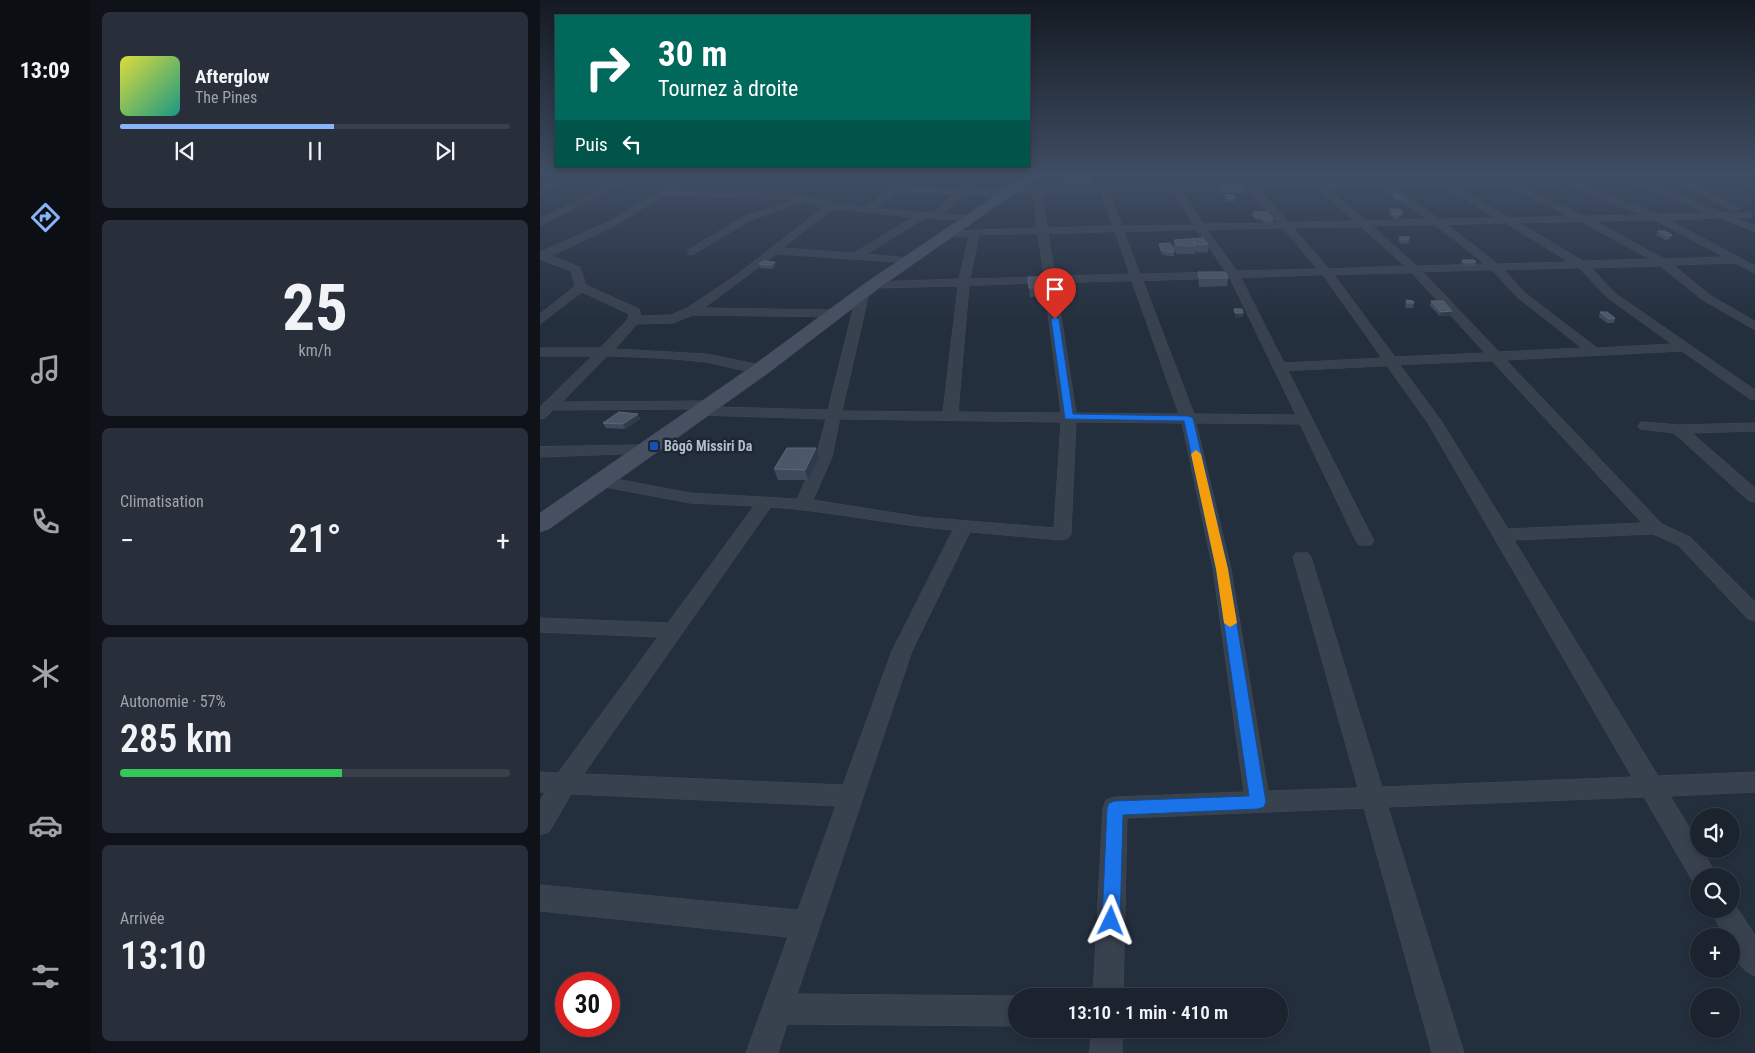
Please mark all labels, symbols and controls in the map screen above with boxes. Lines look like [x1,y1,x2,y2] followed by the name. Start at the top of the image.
[658,34,727,75] text: 30 m
[575,35,640,100] icon: right
[20,58,70,83] text: 13:09
[195,65,269,88] text: Afterglow
[658,76,798,101] text: Tournez à droite
[195,88,257,107] text: The Pines
[618,130,646,158] icon: left
[575,133,608,156] text: Puis
[171,137,199,165] icon: previous
[301,137,329,165] icon: pause
[431,137,459,165] icon: next
[28,200,63,235] icon: directions
[1034,268,1076,319] pin
[282,270,348,346] text: 25
[1041,275,1069,303] icon: arrive
[299,341,331,360] text: km/h
[28,352,63,387] icon: music
[664,438,753,454] place label: Bôgô Missiri Da
[648,440,660,452] marker: Bôgô Missiri Da
[120,492,204,511] text: Climatisation
[28,504,63,539] icon: phone
[289,517,341,561] text: 21°
[120,524,134,557] text: −
[496,524,510,557] text: +
[28,656,63,691] icon: climate
[120,692,226,711] text: Autonomie · 57%
[120,717,232,761] text: 285 km
[28,808,63,843] icon: car
[1690,808,1740,1038] map controls
[1690,808,1740,858] button: sound
[1690,868,1740,918] button: search
[1084,894,1136,946] position arrow
[120,909,164,928] text: Arrivée
[1690,928,1740,978] button: +
[120,934,206,978] text: 13:10
[28,959,63,994] icon: filters
[555,972,620,1037] speed limit sign: 30
[1690,988,1740,1038] button: −
[1068,1001,1228,1024] text: 13:10 · 1 min · 410 m

